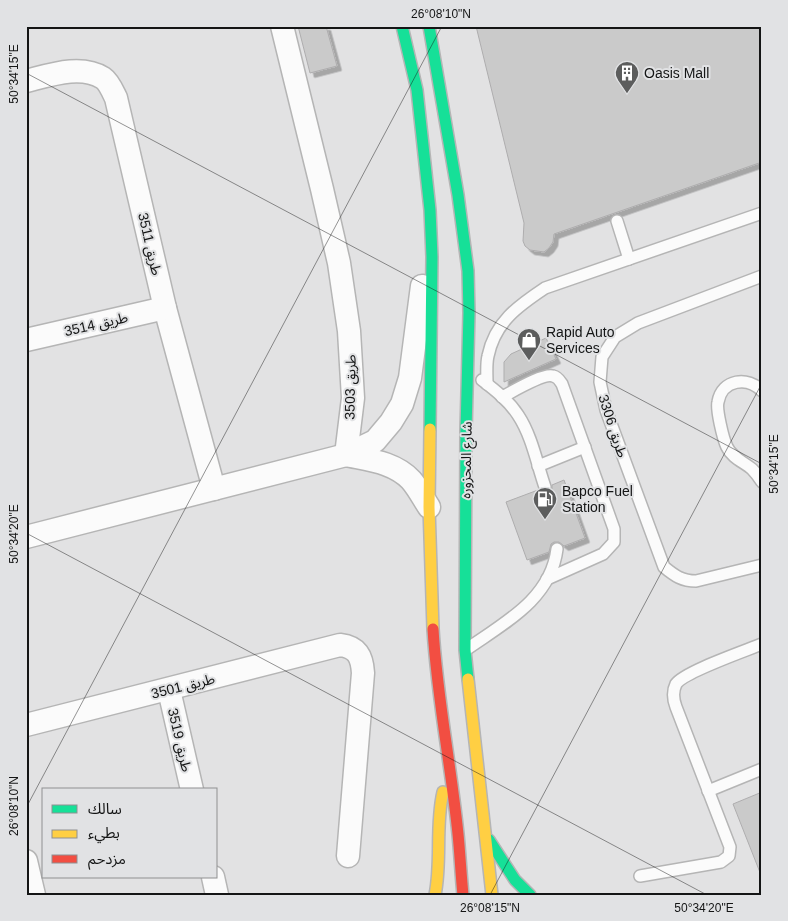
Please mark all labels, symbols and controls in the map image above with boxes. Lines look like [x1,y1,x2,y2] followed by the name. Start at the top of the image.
[411,7,471,21] text: 26°08'10"N
[7,44,21,104] text: 50°34'15"E
[614,60,640,94] building icon: Oasis Mall
[644,65,709,81] place label: Oasis Mall
[133,211,165,277] street label: طريق 3511
[62,309,130,341] street label: طريق 3514
[546,324,615,356] place label: Rapid Auto Services
[516,327,542,361] shop icon: Rapid Auto Services
[341,354,361,420] street label: طريق 3503
[593,393,631,460] street label: طريق 3306
[457,421,478,499] street label: شارع المحزوره
[767,434,781,494] text: 50°34'15"E
[562,483,633,515] place label: Bapco Fuel Station
[532,486,558,520] fuel station icon: Bapco Fuel Station
[7,504,21,564] text: 50°34'20"E
[149,670,217,704] street label: طريق 3501
[163,706,195,774] street label: طريق 3519
[7,776,21,836] text: 26°08'10"N
[42,788,218,878] legend
[88,800,122,817] text: سالك
[88,824,120,844] text: بطيء
[88,850,126,870] text: مزدحم
[460,901,520,915] text: 26°08'15"N
[674,901,734,915] text: 50°34'20"E

